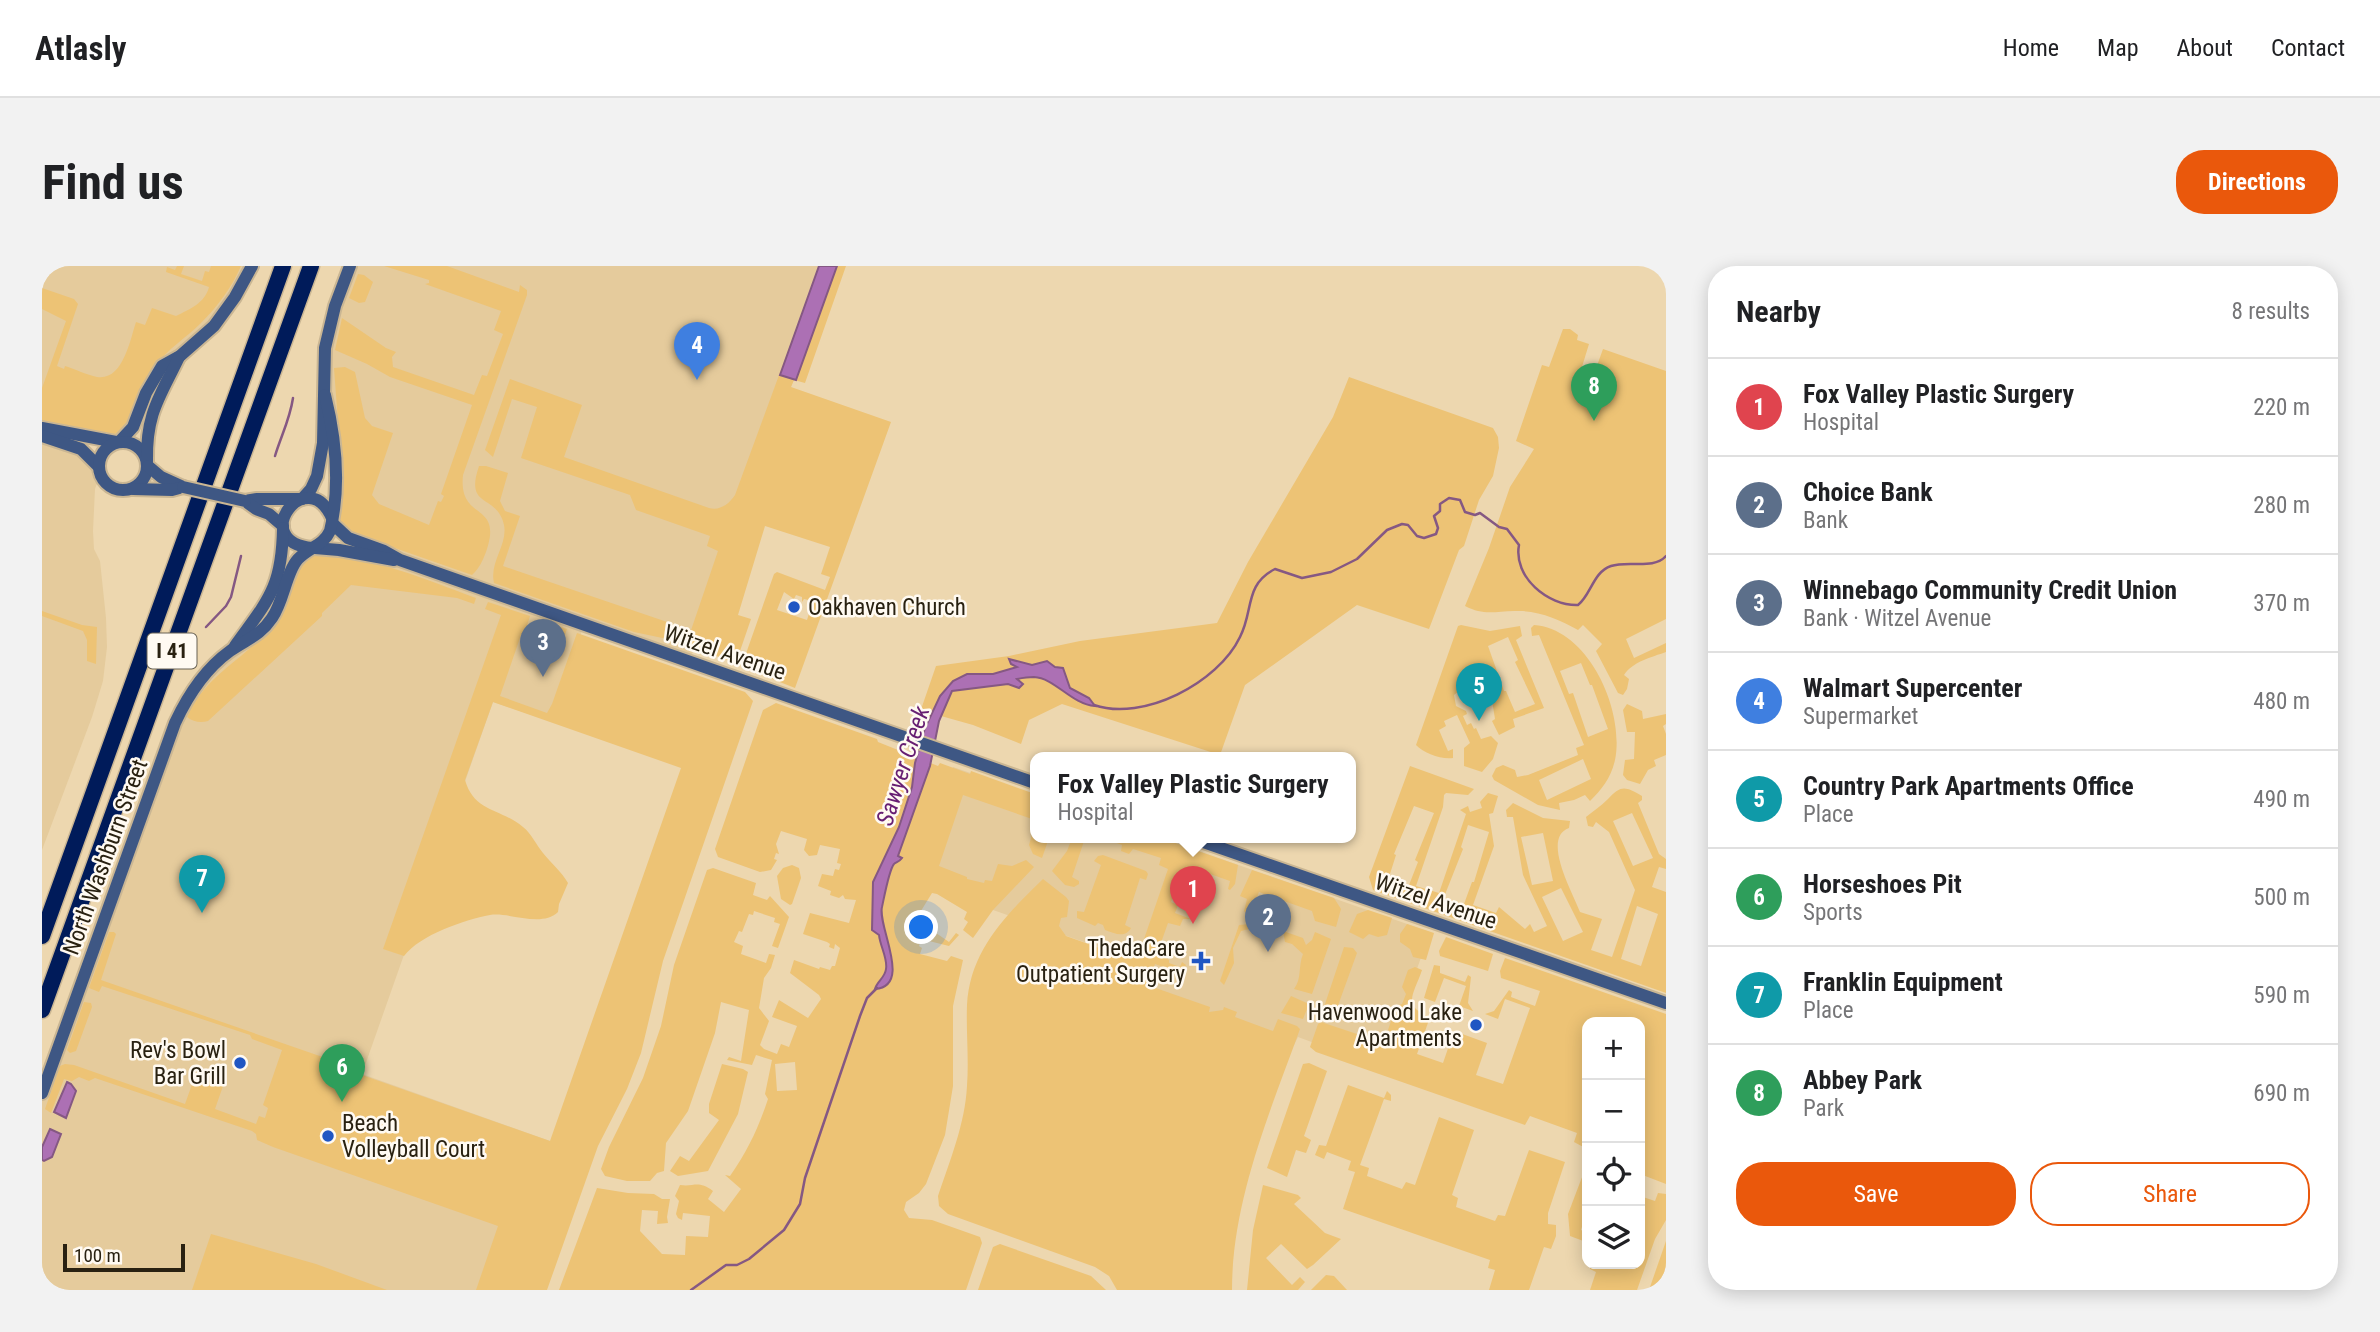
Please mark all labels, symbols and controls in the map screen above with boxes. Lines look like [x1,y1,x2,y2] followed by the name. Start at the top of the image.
[35,29,126,68] text: Atlasly
[2003,34,2059,62] text: Home
[2097,34,2139,62] text: Map
[2177,34,2233,62] text: About
[2271,34,2345,62] text: Contact
[2176,150,2338,214] button: Directions
[42,154,184,211] text: Find us
[1736,294,1821,329] text: Nearby
[2232,298,2310,325] text: 8 results
[674,322,720,380] pin: 4
[1571,363,1617,421] pin: 8
[1803,379,2074,409] text: Fox Valley Plastic Surgery
[1753,394,1765,421] text: 1
[2253,394,2310,421] text: 220 m
[1803,409,1879,436] text: Hospital
[1803,477,1933,507] text: Choice Bank
[1753,492,1765,519] text: 2
[2253,492,2310,519] text: 280 m
[1803,507,1848,534] text: Bank
[1803,575,2177,605] text: Winnebago Community Credit Union
[1753,590,1765,617] text: 3
[2253,590,2310,617] text: 370 m
[808,594,966,621] place label: Oakhaven Church
[786,599,802,615] marker: Oakhaven Church
[1803,605,1991,632] text: Bank · Witzel Avenue
[520,619,566,677] pin: 3
[660,619,789,686] street label: Witzel Avenue
[148,634,196,668] road number: I 41
[1456,663,1502,721] pin: 5
[1803,673,2022,703] text: Walmart Supercenter
[1753,688,1765,715] text: 4
[2253,688,2310,715] text: 480 m
[871,702,936,829] water label: Sawyer Creek
[1803,703,1918,730] text: Supermarket
[1030,752,1356,843] popup
[58,756,153,959] street label: North Washburn Street
[1057,769,1329,799] text: Fox Valley Plastic Surgery
[1803,771,2134,801] text: Country Park Apartments Office
[1753,786,1765,813] text: 5
[2253,786,2310,813] text: 490 m
[1057,799,1133,826] text: Hospital
[1803,801,1853,828] text: Place
[179,855,225,913] pin: 7
[1170,866,1216,924] pin: 1
[1371,868,1500,935] street label: Witzel Avenue
[1803,869,1962,899] text: Horseshoes Pit
[1753,884,1765,911] text: 6
[2253,884,2310,911] text: 500 m
[1245,894,1291,952] pin: 2
[1803,899,1863,926] text: Sports
[904,910,938,944] your location
[1016,935,1185,988] place label: ThedaCare Outpatient Surgery
[1191,951,1211,971] marker: ThedaCare Outpatient Surgery
[1803,967,2003,997] text: Franklin Equipment
[1753,982,1765,1009] text: 7
[2253,982,2310,1009] text: 590 m
[1803,997,1853,1024] text: Place
[1308,999,1462,1052] place label: Havenwood Lake Apartments
[1468,1017,1484,1033] marker: Havenwood Lake Apartments
[1582,1017,1645,1269] map controls
[1582,1017,1645,1080] button: +
[130,1037,226,1090] place label: Rev's Bowl Bar Grill
[319,1044,365,1102] pin: 6
[232,1055,248,1071] marker: Rev's Bowl Bar Grill
[1803,1065,1922,1095] text: Abbey Park
[1582,1080,1645,1143] button: −
[1753,1080,1765,1107] text: 8
[2253,1080,2310,1107] text: 690 m
[1803,1095,1844,1122] text: Park
[342,1110,485,1163] place label: Beach Volleyball Court
[320,1128,336,1144] marker: Beach Volleyball Court
[1582,1143,1645,1206] button: locate
[1736,1162,2016,1226] button: Save
[2030,1162,2310,1226] button: Share
[1582,1206,1645,1269] button: layers
[63,1241,186,1273] scale bar
[74,1244,121,1267] text: 100 m

